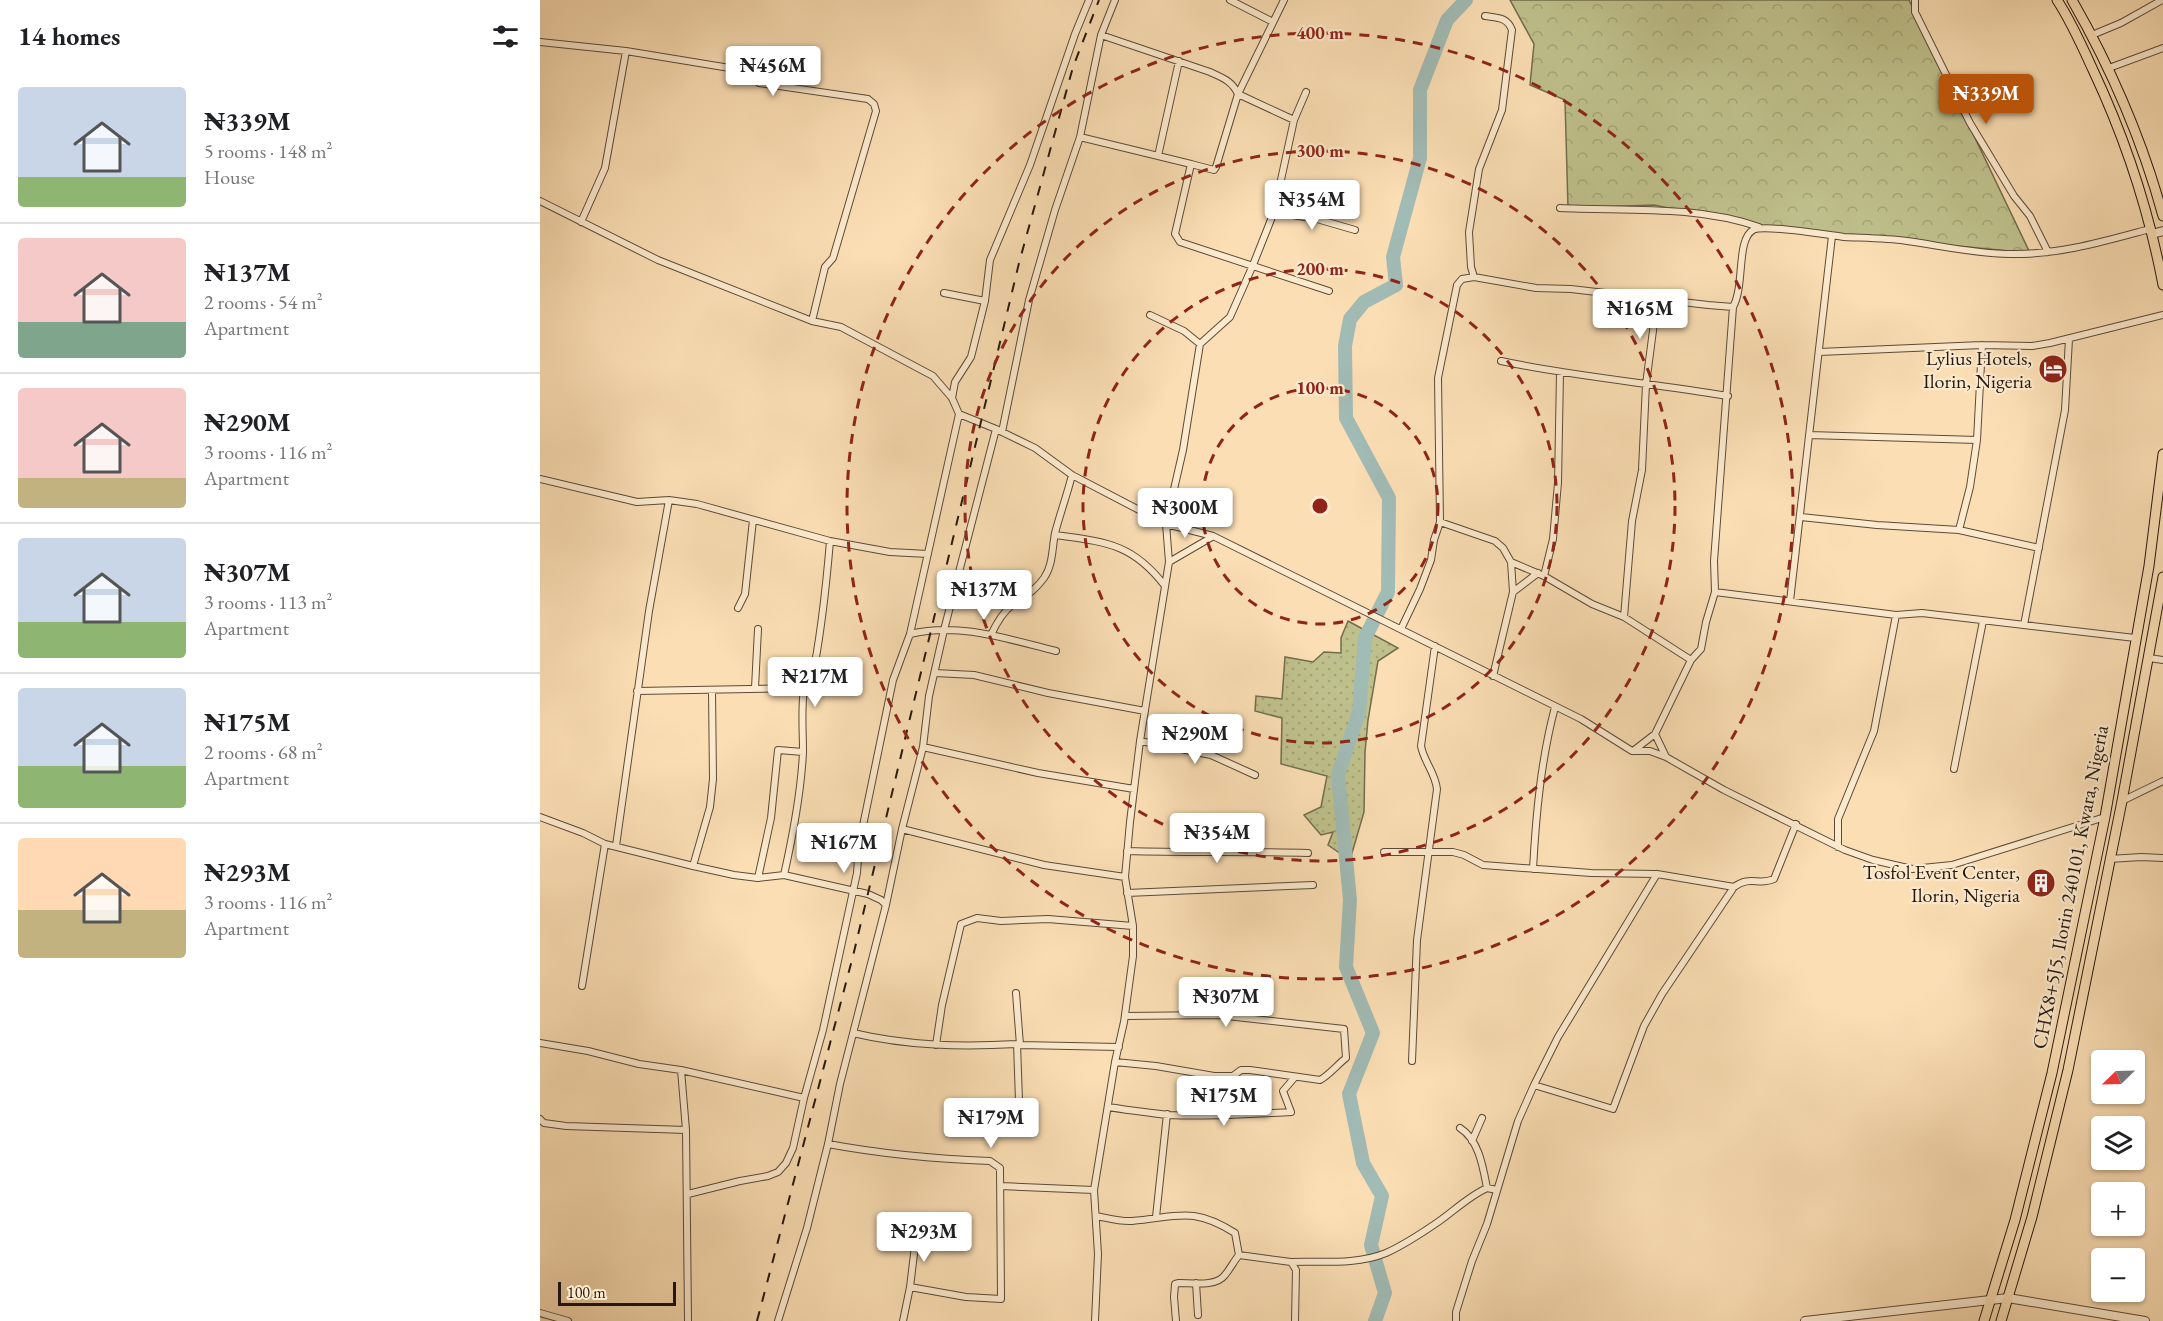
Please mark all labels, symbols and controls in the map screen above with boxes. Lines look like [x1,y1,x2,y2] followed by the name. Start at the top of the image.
[18,19,120,53] text: 14 homes
[489,20,522,53] icon: filters
[1296,21,1344,44] text: 400 m
[731,46,815,97] pin: ₦456M
[740,52,806,78] text: ₦456M
[1944,74,2028,125] pin: ₦339M
[1953,80,2019,106] text: ₦339M
[204,104,291,138] text: ₦339M
[66,111,138,183] icon: home
[204,138,332,164] text: 5 rooms · 148 m²
[1296,139,1344,162] text: 300 m
[204,164,255,190] text: House
[1270,180,1354,231] pin: ₦354M
[1279,186,1345,212] text: ₦354M
[204,255,291,289] text: ₦137M
[1296,257,1344,280] text: 200 m
[66,262,138,334] icon: home
[204,289,323,315] text: 2 rooms · 54 m²
[1598,289,1682,340] pin: ₦165M
[1607,295,1673,321] text: ₦165M
[204,315,289,341] text: Apartment
[1923,345,2032,394] place label: Lylius Hotels, Ilorin, Nigeria
[2037,353,2069,385] hotel icon: Lylius Hotels, Ilorin, Nigeria
[1296,376,1344,399] text: 100 m
[204,405,291,439] text: ₦290M
[66,412,138,484] icon: home
[204,439,332,465] text: 3 rooms · 116 m²
[204,465,289,491] text: Apartment
[1143,488,1227,539] pin: ₦300M
[1152,494,1218,520] text: ₦300M
[1310,496,1330,516] centre of rings
[204,555,291,589] text: ₦307M
[66,562,138,634] icon: home
[942,570,1026,621] pin: ₦137M
[951,576,1017,602] text: ₦137M
[204,589,332,615] text: 3 rooms · 113 m²
[204,615,289,641] text: Apartment
[773,657,857,708] pin: ₦217M
[782,663,848,689] text: ₦217M
[204,705,291,739] text: ₦175M
[66,712,138,784] icon: home
[1153,714,1237,765] pin: ₦290M
[1162,720,1228,746] text: ₦290M
[2026,723,2114,1051] street label: CHX8+5J5, Ilorin 240101, Kwara, Nigeria
[204,739,323,765] text: 2 rooms · 68 m²
[204,765,289,791] text: Apartment
[1175,813,1259,864] pin: ₦354M
[1184,819,1250,845] text: ₦354M
[802,823,886,874] pin: ₦167M
[811,829,877,855] text: ₦167M
[204,855,291,889] text: ₦293M
[1863,859,2020,908] place label: Tosfol Event Center, Ilorin, Nigeria
[66,862,138,934] icon: home
[2025,867,2057,899] building icon: Tosfol Event Center, Ilorin, Nigeria
[204,889,332,915] text: 3 rooms · 116 m²
[204,915,289,941] text: Apartment
[1184,977,1268,1028] pin: ₦307M
[1193,983,1259,1009] text: ₦307M
[2091,1050,2145,1104] north arrow
[2091,1050,2145,1302] map controls
[1182,1076,1266,1127] pin: ₦175M
[1191,1082,1257,1108] text: ₦175M
[949,1098,1033,1149] pin: ₦179M
[958,1104,1024,1130] text: ₦179M
[2091,1116,2145,1170] button: layers
[2091,1182,2145,1236] button: +
[882,1212,966,1263] pin: ₦293M
[891,1218,957,1244] text: ₦293M
[2091,1248,2145,1302] button: −
[558,1279,676,1306] scale bar
[567,1282,606,1303] text: 100 m

